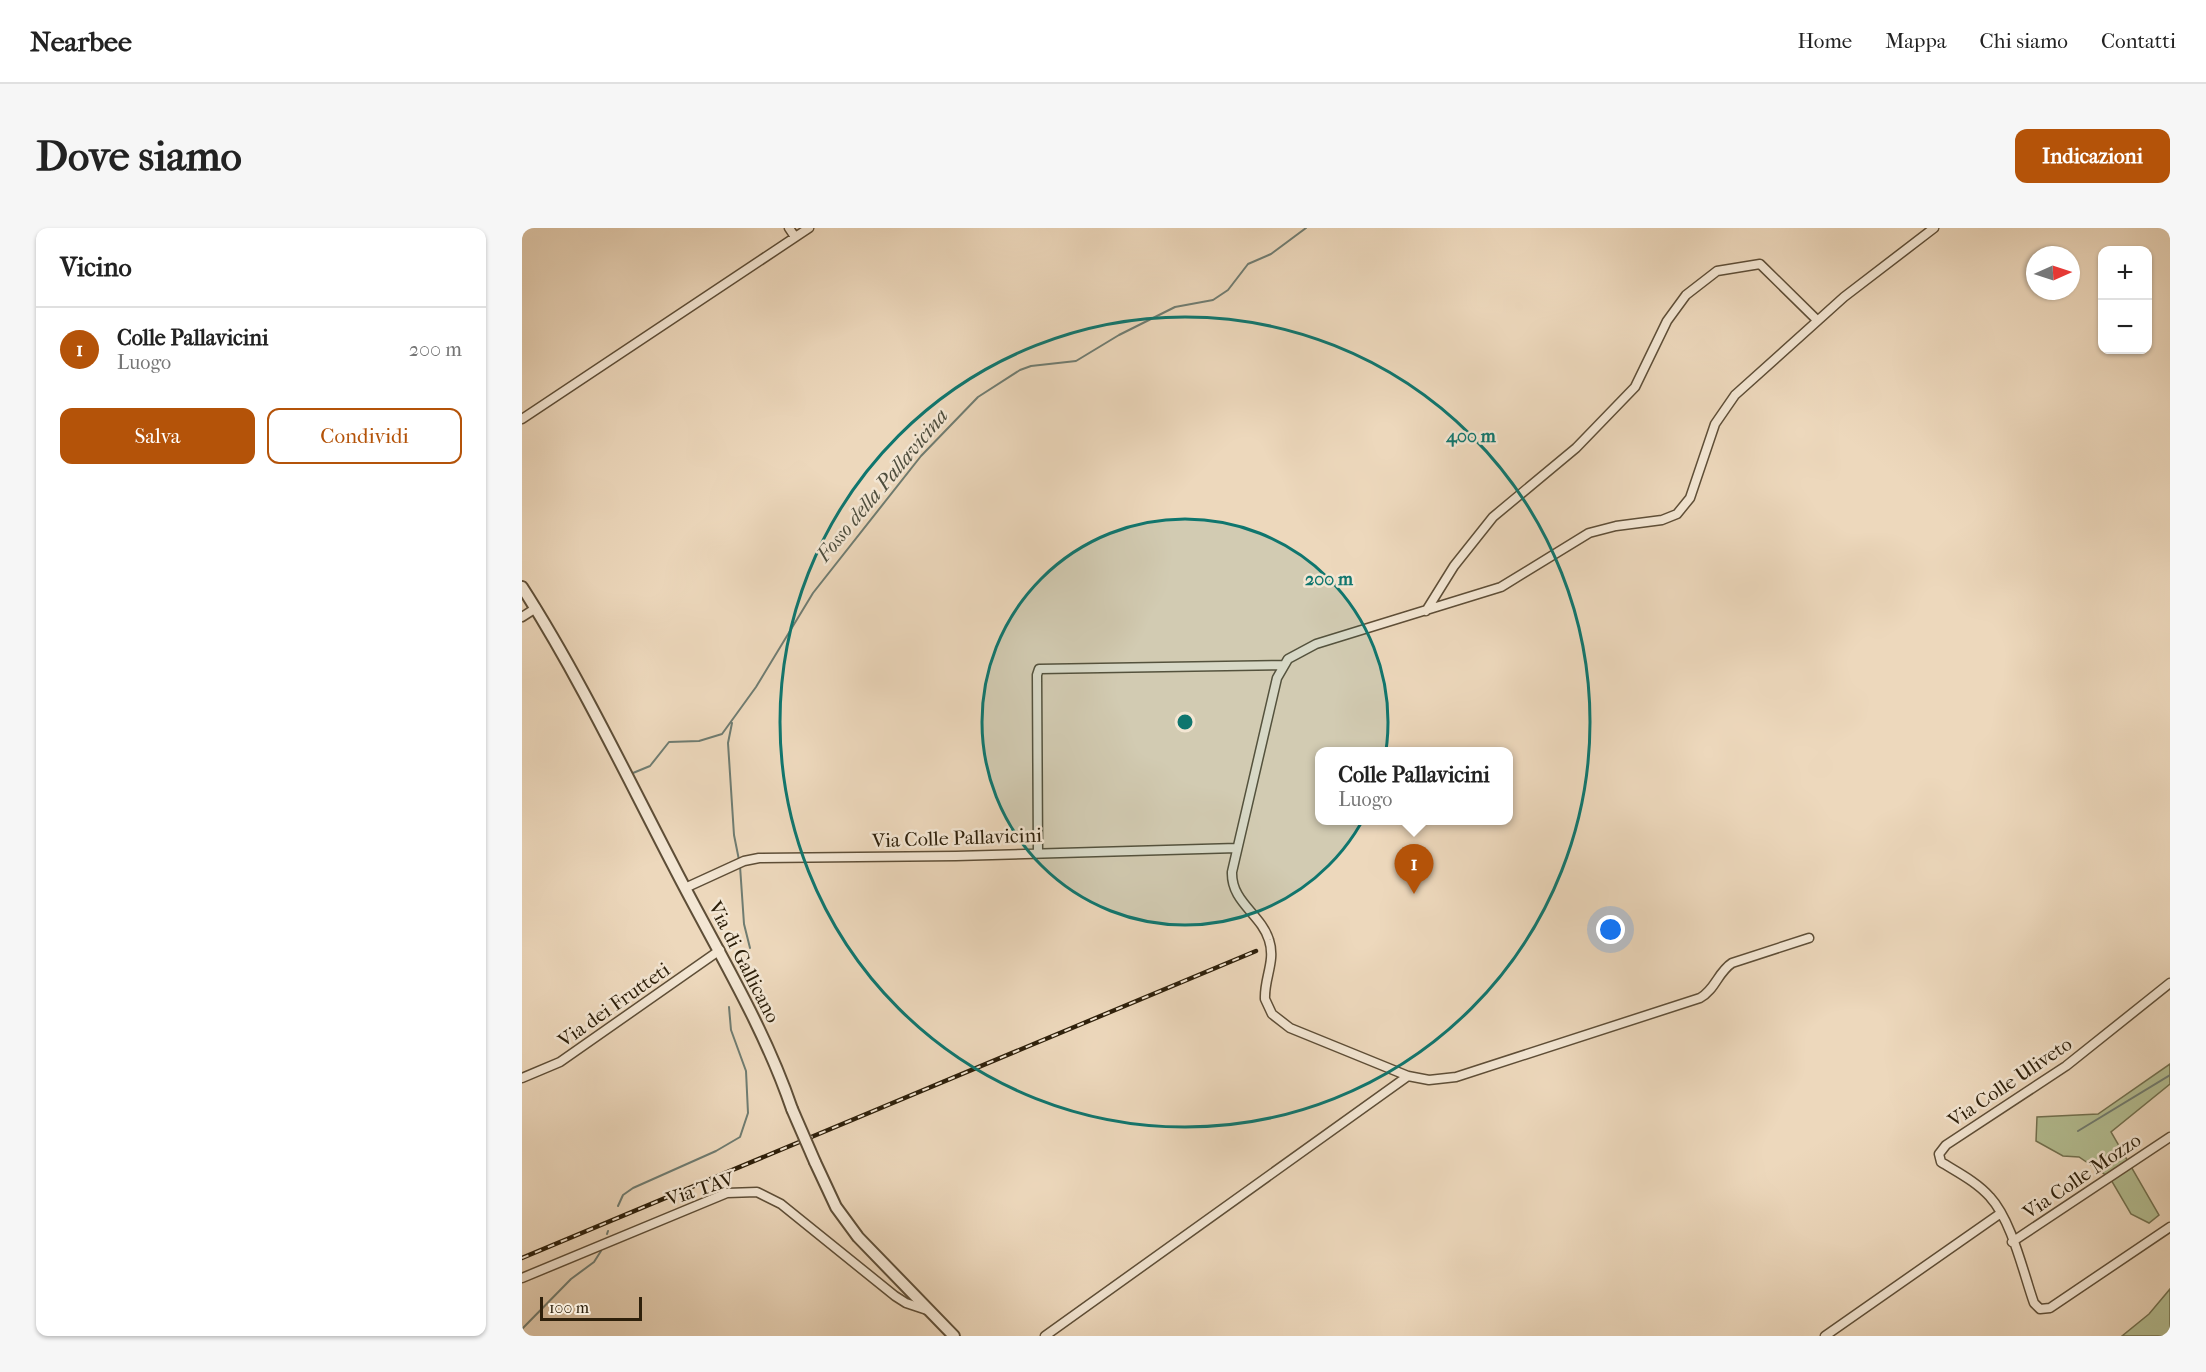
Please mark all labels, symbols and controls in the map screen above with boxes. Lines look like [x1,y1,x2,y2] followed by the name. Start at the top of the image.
[30,25,132,58] text: Nearbee
[1798,29,1852,53] text: Home
[1885,29,1947,53] text: Mappa
[1980,29,2068,53] text: Chi siamo
[2101,29,2176,53] text: Contatti
[2015,129,2170,183] button: Indicazioni
[36,132,242,181] text: Dove siamo
[2026,246,2080,300] north arrow
[2098,246,2152,354] map controls
[2098,246,2152,300] button: +
[60,252,132,283] text: Vicino
[2098,300,2152,354] button: −
[117,325,268,351] text: Colle Pallavicini
[76,338,83,361] text: 1
[409,338,462,361] text: 200 m
[117,351,171,374] text: Luogo
[810,404,953,567] water label: Fosso della Pallavicina
[60,408,255,464] button: Salva
[267,408,462,464] button: Condividi
[1445,426,1497,447] text: 400 m
[1305,569,1354,590] text: 200 m
[1175,712,1195,732] centre of rings
[1315,747,1513,825] popup
[1338,762,1490,788] text: Colle Pallavicini
[1338,788,1392,811] text: Luogo
[871,824,1042,852] street label: Via Colle Pallavicini
[1394,844,1434,894] pin: 1
[703,896,785,1027] street label: Via di Gallicano
[1596,915,1625,944] your location
[553,958,674,1053] street label: Via dei Frutteti
[1943,1032,2076,1132] street label: Via Colle Uliveto
[2018,1128,2145,1224] street label: Via Colle Mozzo
[662,1167,738,1211] street label: Via TAV
[540,1294,642,1322] scale bar
[549,1298,589,1317] text: 100 m

